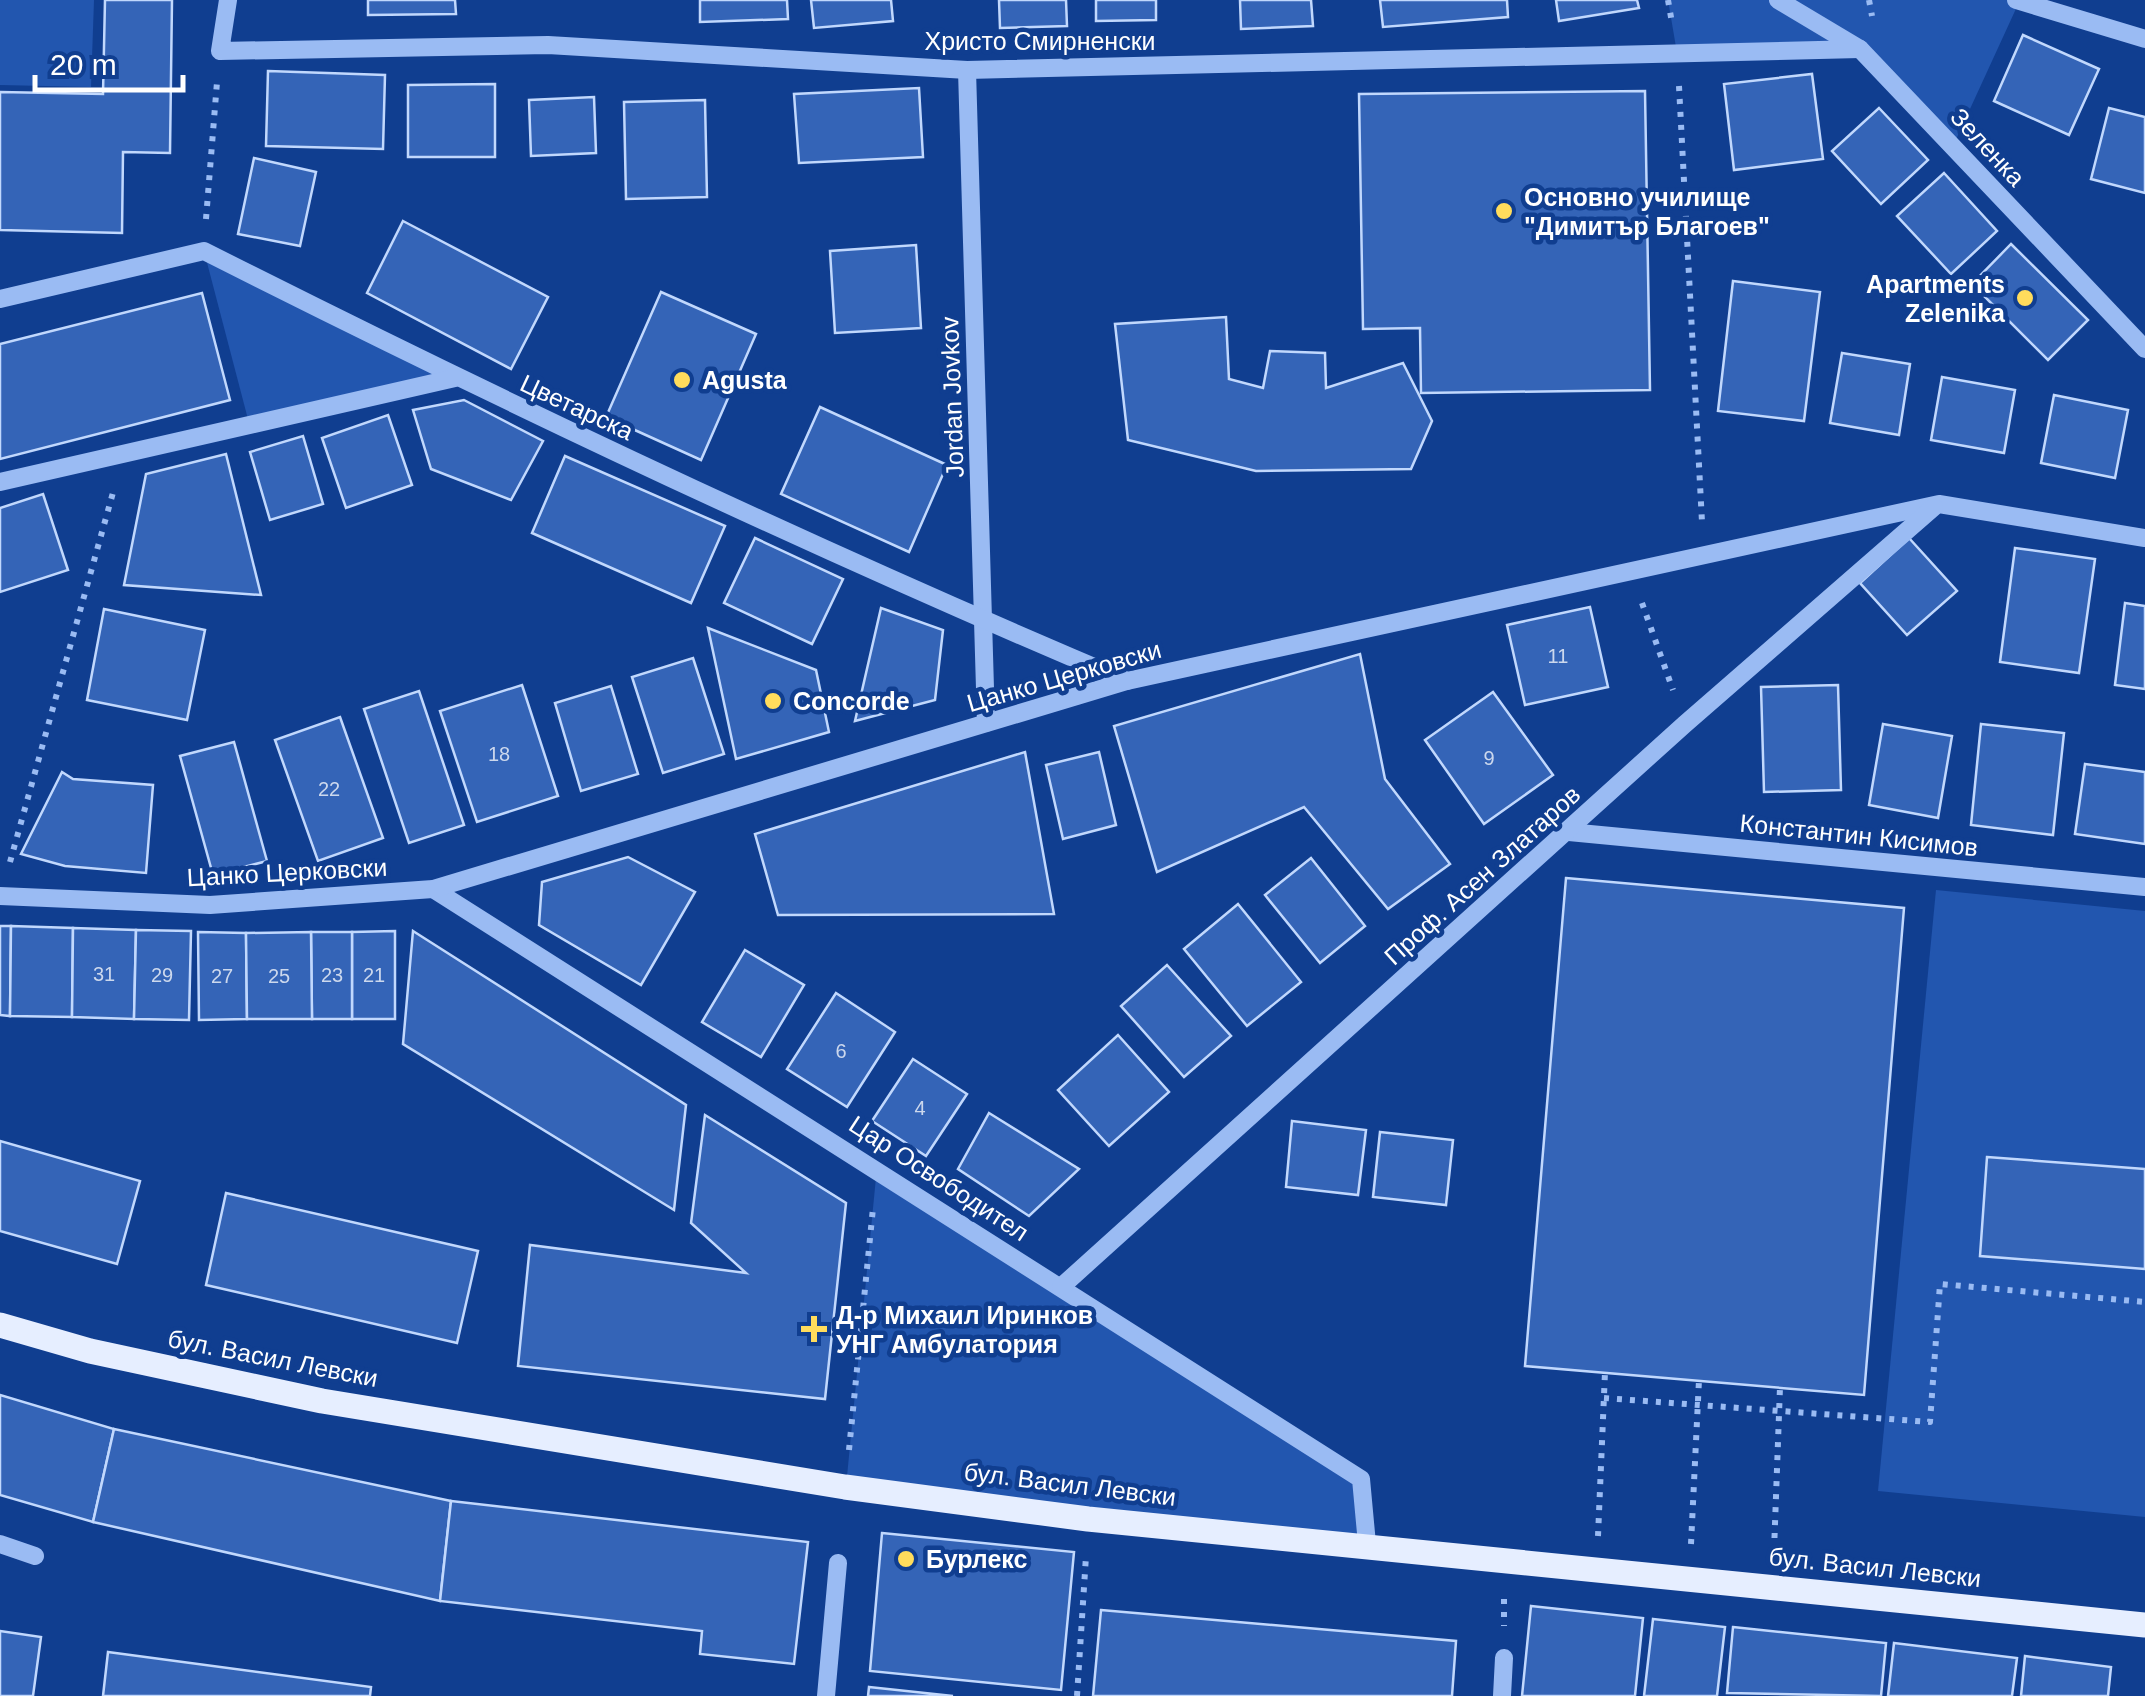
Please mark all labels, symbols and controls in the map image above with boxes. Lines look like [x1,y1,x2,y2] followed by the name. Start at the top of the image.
[924,27,1156,55] street label: Христо Смирненски
[35,30,182,92] scale bar
[50,48,117,81] text: 20 m
[1945,102,2031,192] street label: Зеленка
[1524,183,1770,240] place label: Основно училище "Димитър Благоев"
[1493,200,1515,222] marker: Основно училище "Димитър Благоев"
[1866,270,2006,327] place label: Apartments Zelenika
[2014,287,2036,309] marker: Apartments Zelenika
[935,315,969,478] street label: Jordan Jovkov
[702,366,788,394] place label: Agusta
[516,369,638,445] street label: Цветарска
[671,369,693,391] marker: Agusta
[964,635,1164,717] street label: Цанко Церковски
[1548,645,1568,667] house number: 11
[793,687,910,715] place label: Concorde
[762,690,784,712] marker: Concorde
[488,743,510,765] house number: 18
[1483,747,1495,769] house number: 9
[318,778,340,800] house number: 22
[1379,780,1585,970] street label: Проф. Асен Златаров
[1739,809,1979,861] street label: Константин Кисимов
[186,853,388,891] street label: Цанко Церковски
[93,963,115,985] house number: 31
[151,964,173,986] house number: 29
[321,964,343,986] house number: 23
[363,964,385,986] house number: 21
[211,965,233,987] house number: 27
[268,965,290,987] house number: 25
[835,1040,847,1062] house number: 6
[914,1097,926,1119] house number: 4
[844,1110,1034,1246] street label: Цар Освободител
[836,1301,1093,1358] place label: Д-р Михаил Иринков УНГ Амбулатория
[801,1316,827,1342] marker: Д-р Михаил Иринков УНГ Амбулатория
[166,1324,380,1392] street label: бул. Васил Левски
[962,1457,1178,1511] street label: бул. Васил Левски
[1767,1542,1983,1592] street label: бул. Васил Левски
[926,1545,1028,1573] place label: Бурлекс
[895,1548,917,1570] marker: Бурлекс

